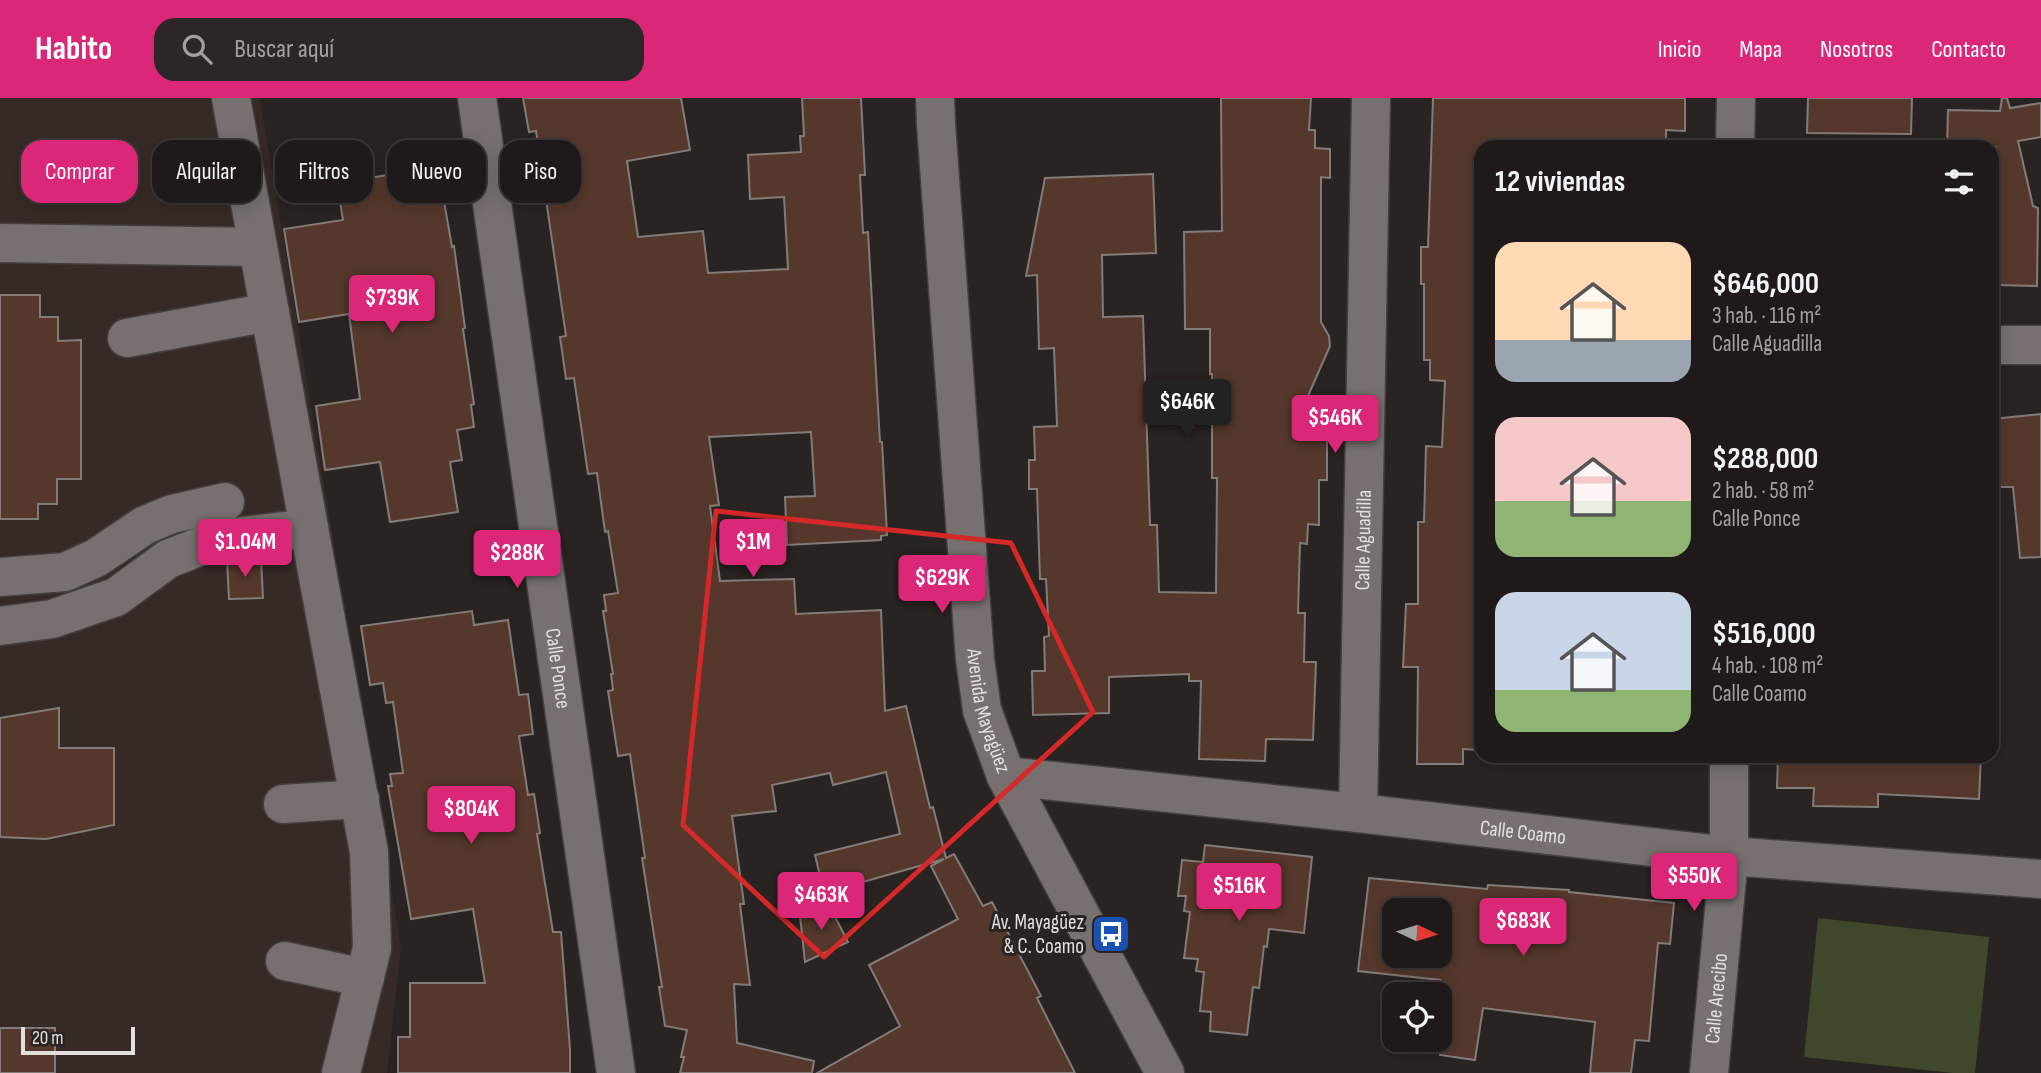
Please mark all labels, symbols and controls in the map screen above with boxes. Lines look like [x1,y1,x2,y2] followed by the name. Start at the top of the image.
[154,18,644,81] search box
[35,29,112,69] text: Habito
[178,30,216,68] icon: search
[234,34,334,65] text: Buscar aquí
[1658,35,1701,64] text: Inicio
[1739,35,1782,64] text: Mapa
[1820,35,1893,64] text: Nosotros
[1931,35,2006,64] text: Contacto
[21,140,138,203] chip: Comprar
[152,140,261,203] chip: Alquilar
[275,140,373,203] chip: Filtros
[387,140,486,203] chip: Nuevo
[500,140,581,203] chip: Piso
[1940,163,1978,201] icon: filters
[1495,164,1625,200] text: 12 viviendas
[1712,266,1819,302] text: $646,000
[1551,270,1635,354] icon: home
[343,275,441,335] pin: $739K
[365,284,419,312] text: $739K
[1712,302,1821,330] text: 3 hab. · 116 m²
[1712,330,1822,358] text: Calle Aguadilla
[1138,380,1236,439] pin: $646K
[1159,388,1215,416] text: $646K
[1286,396,1384,455] pin: $546K
[1308,404,1362,432] text: $546K
[1712,441,1818,477] text: $288,000
[1551,445,1635,529] icon: home
[1712,477,1814,505] text: 2 hab. · 58 m²
[1350,489,1376,591] street label: Calle Aguadilla
[1712,505,1801,533] text: Calle Ponce
[188,519,302,579] pin: $1.04M
[719,519,787,579] pin: $1M
[214,528,276,556] text: $1.04M
[735,528,771,556] text: $1M
[468,531,566,590] pin: $288K
[490,539,544,567] text: $288K
[893,556,991,615] pin: $629K
[914,564,970,592] text: $629K
[1712,616,1816,652] text: $516,000
[1551,620,1635,704] icon: home
[540,626,576,710] street label: Calle Ponce
[962,647,1016,777] street label: Avenida Mayagüez
[1712,652,1824,680] text: 4 hab. · 108 m²
[1712,680,1807,708] text: Calle Coamo
[422,786,520,846] pin: $804K
[443,795,499,823] text: $804K
[1479,815,1567,850] street label: Calle Coamo
[1645,854,1743,913] pin: $550K
[1667,862,1721,890] text: $550K
[1190,864,1288,923] pin: $516K
[772,872,870,932] pin: $463K
[1212,872,1266,900] text: $516K
[794,881,848,909] text: $463K
[1382,898,1452,968] north arrow
[1382,898,1452,1052] map controls
[1474,898,1572,958] pin: $683K
[1495,907,1551,935] text: $683K
[991,910,1084,959] place label: Av. Mayagüez & C. Coamo
[1090,913,1132,955] bus stop icon: Av. Mayagüez & C. Coamo
[1699,952,1732,1045] street label: Calle Arecibo
[1382,982,1452,1052] button: locate
[21,1024,135,1056] scale bar
[32,1027,64,1050] text: 20 m

